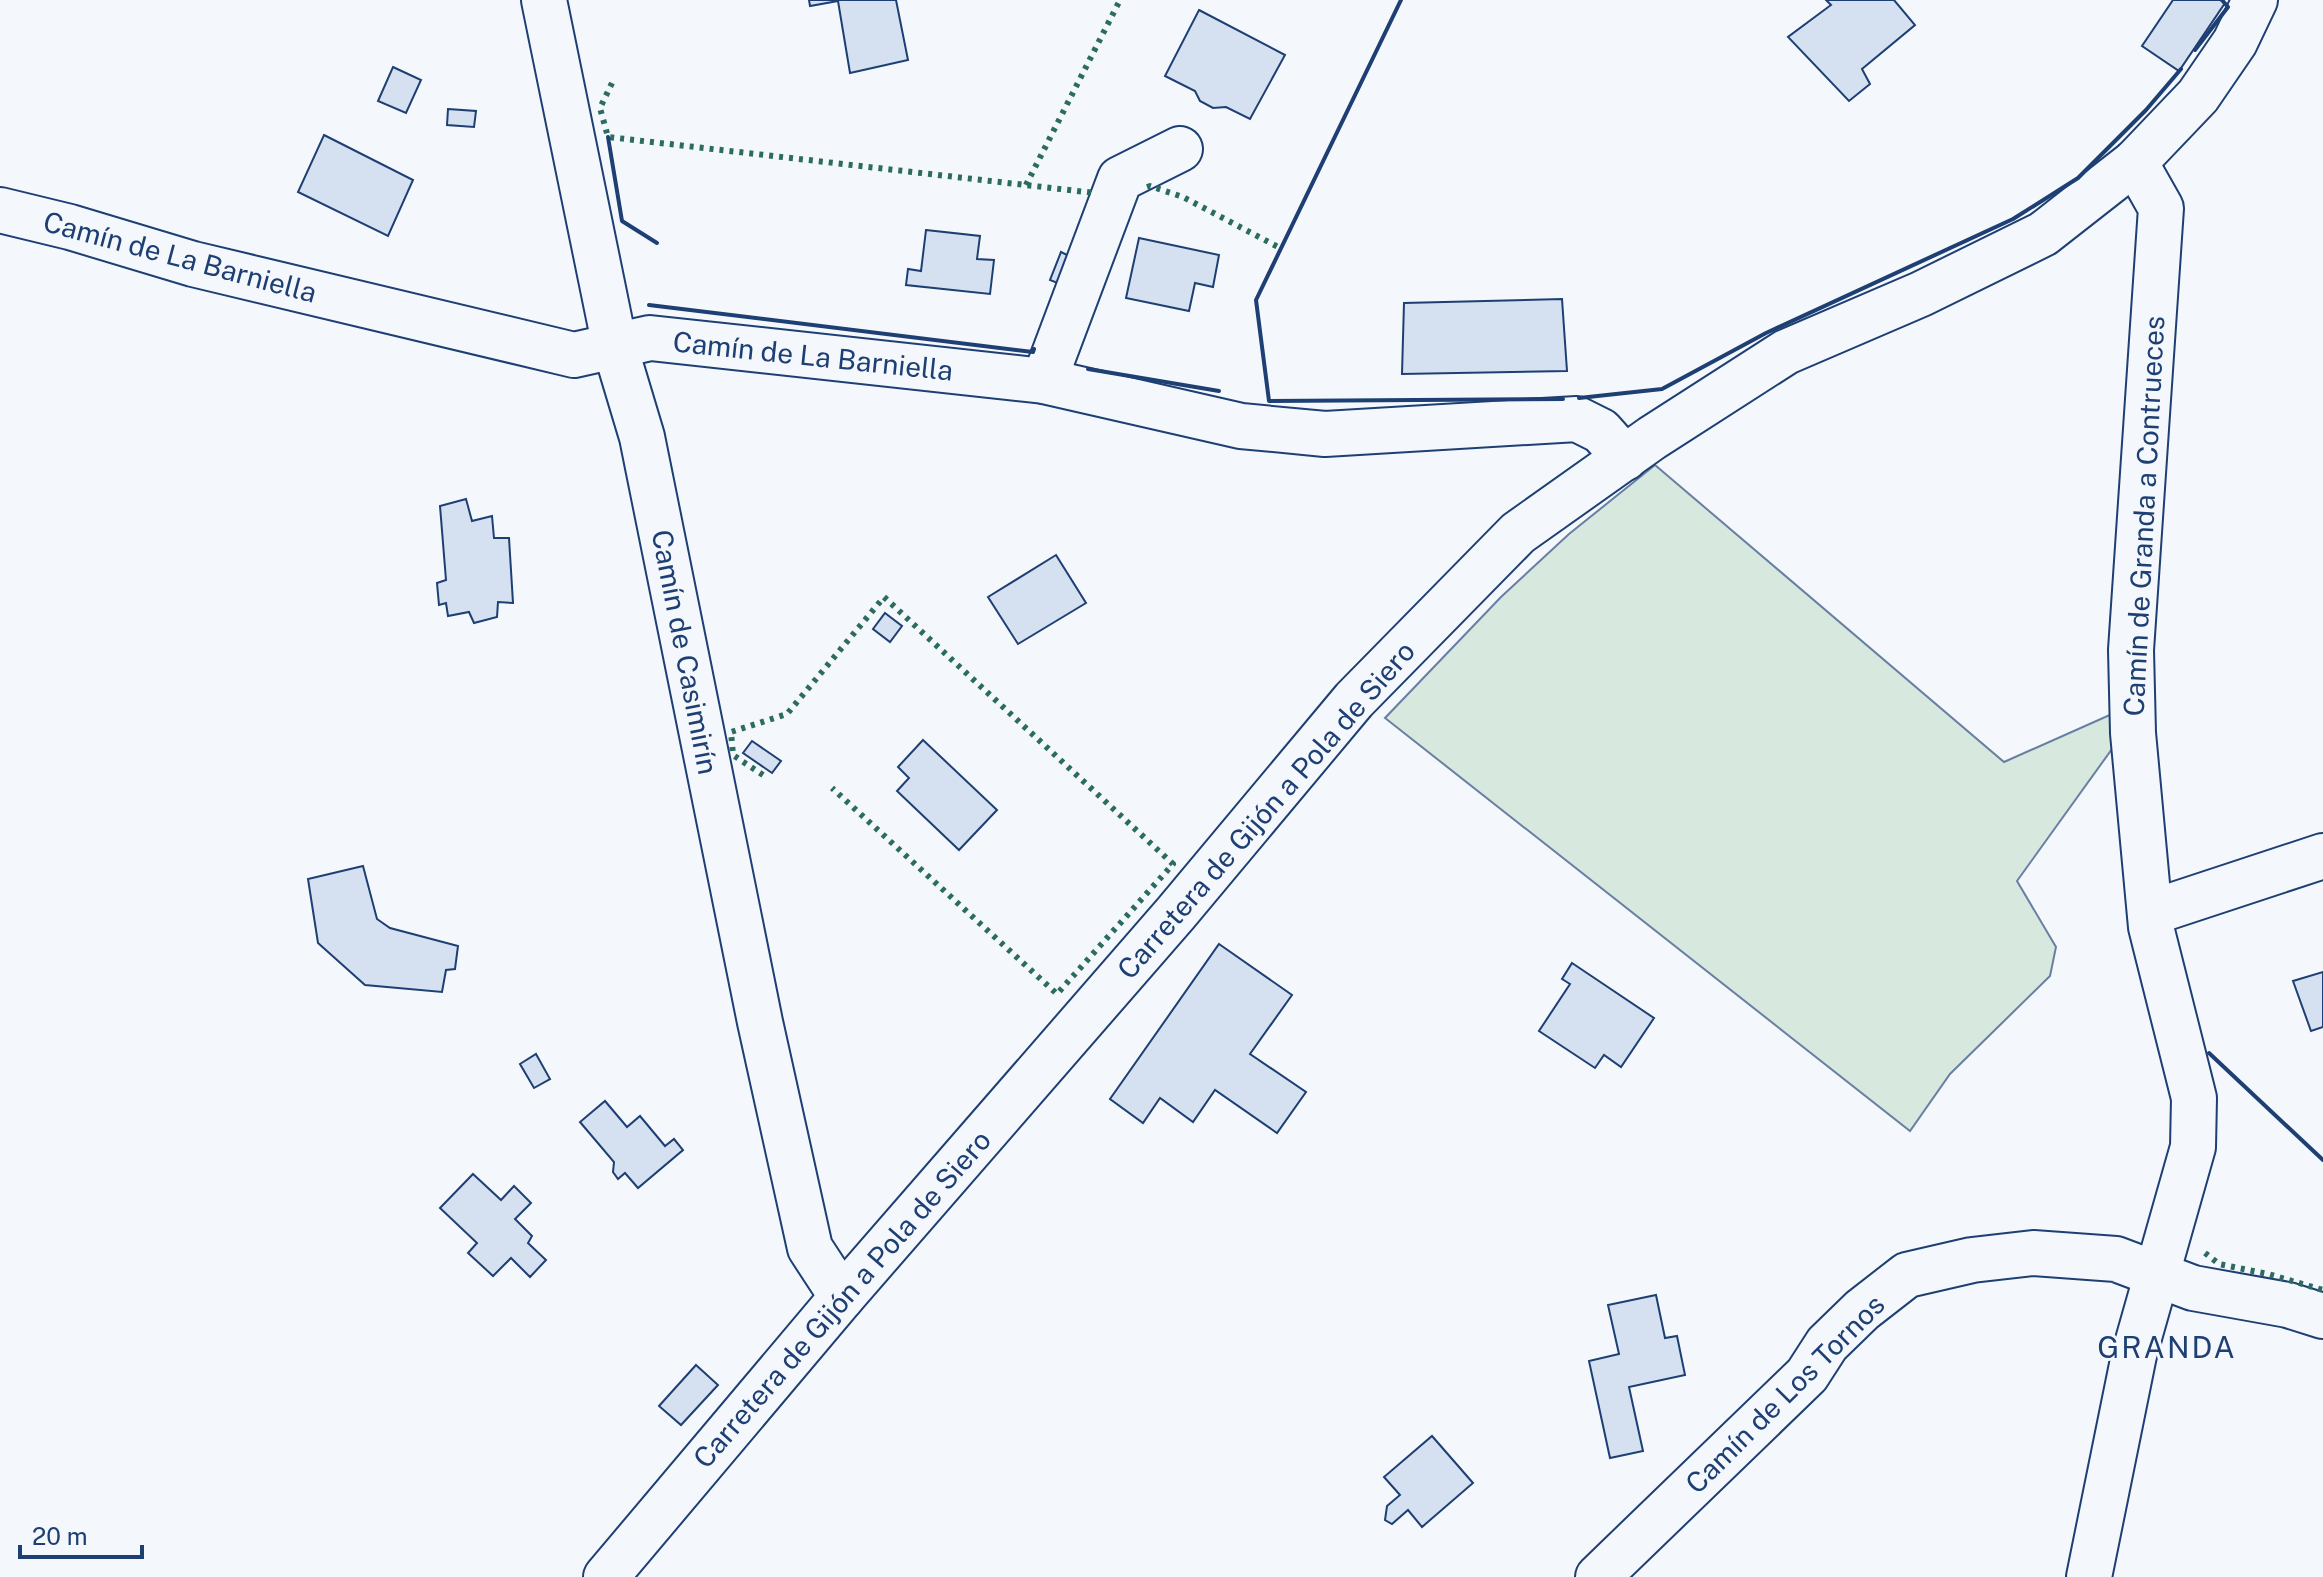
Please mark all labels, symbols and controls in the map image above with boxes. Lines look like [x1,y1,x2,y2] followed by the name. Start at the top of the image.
[40,204,320,309] street label: Camín de La Barniella
[2117,315,2170,717] street label: Camín de Granda a Contrueces
[671,324,955,387] street label: Camín de La Barniella
[646,527,725,777] street label: Camín de Casimirín
[1110,634,1421,985] street label: Carretera de Gijón a Pola de Siero
[686,1123,997,1474] street label: Carretera de Gijón a Pola de Siero
[1678,1287,1891,1500] street label: Camín de Los Tornos
[2097,1329,2237,1365] district label: GRANDA
[20,1509,142,1559] scale bar
[32,1522,88,1550] text: 20 m

